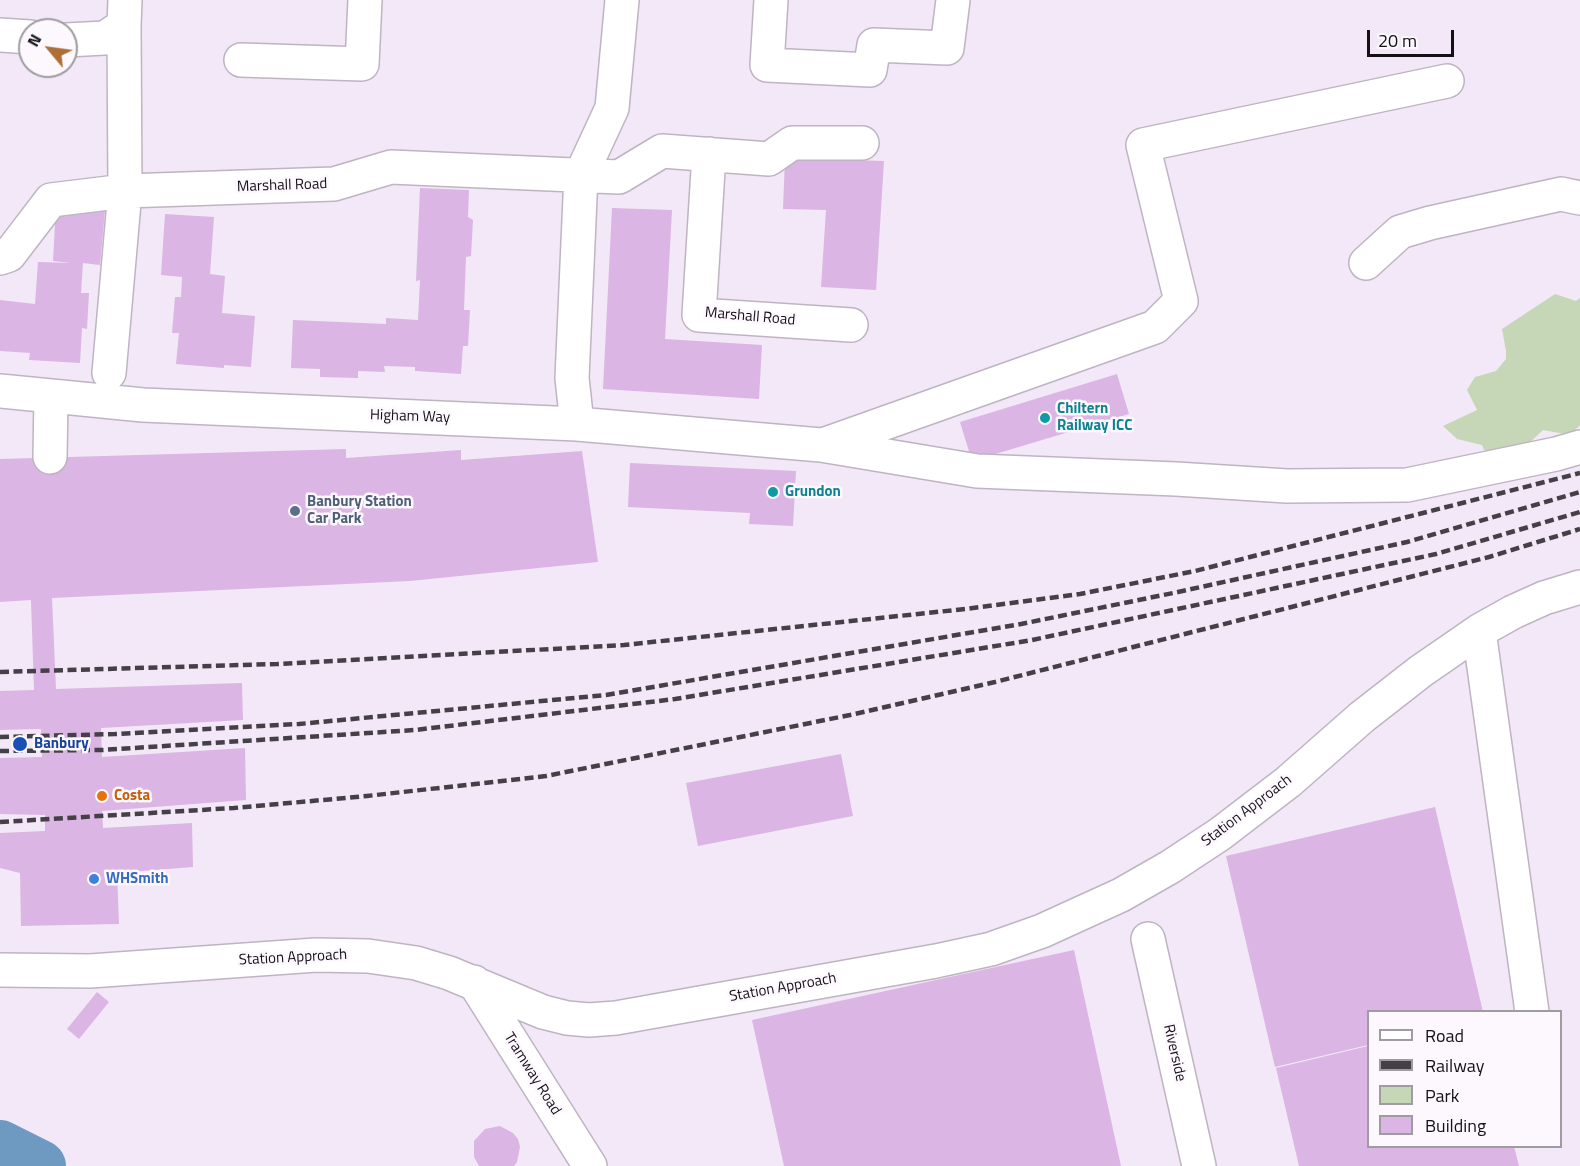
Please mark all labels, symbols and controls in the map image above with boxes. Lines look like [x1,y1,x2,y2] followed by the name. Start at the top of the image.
[18,18,78,78] north arrow
[1370,18,1457,56] scale bar
[1378,27,1417,54] text: 20 m
[21,30,47,51] text: N
[236,175,328,197] street label: Marshall Road
[704,304,796,330] street label: Marshall Road
[1057,400,1132,435] place label: Chiltern Railway ICC
[370,407,450,427] street label: Higham Way
[1038,411,1052,425] marker: Chiltern Railway ICC
[785,483,841,501] place label: Grundon
[766,485,780,499] marker: Grundon
[307,493,412,528] place label: Banbury Station Car Park
[288,504,302,518] marker: Banbury Station Car Park
[11,735,29,753] marker: Banbury
[34,735,89,753] place label: Banbury
[1198,771,1296,851] street label: Station Approach
[114,787,150,805] place label: Costa
[95,789,109,803] marker: Costa
[106,870,168,888] place label: WHSmith
[87,872,101,886] marker: WHSmith
[238,946,348,970] street label: Station Approach
[728,970,838,1006] street label: Station Approach
[1367,1010,1562,1148] legend
[1425,1022,1464,1049] text: Road
[1159,1023,1189,1083] street label: Riverside
[500,1030,564,1118] street label: Tramway Road
[1425,1052,1484,1079] text: Railway
[1425,1082,1459,1109] text: Park
[1425,1112,1486,1139] text: Building

